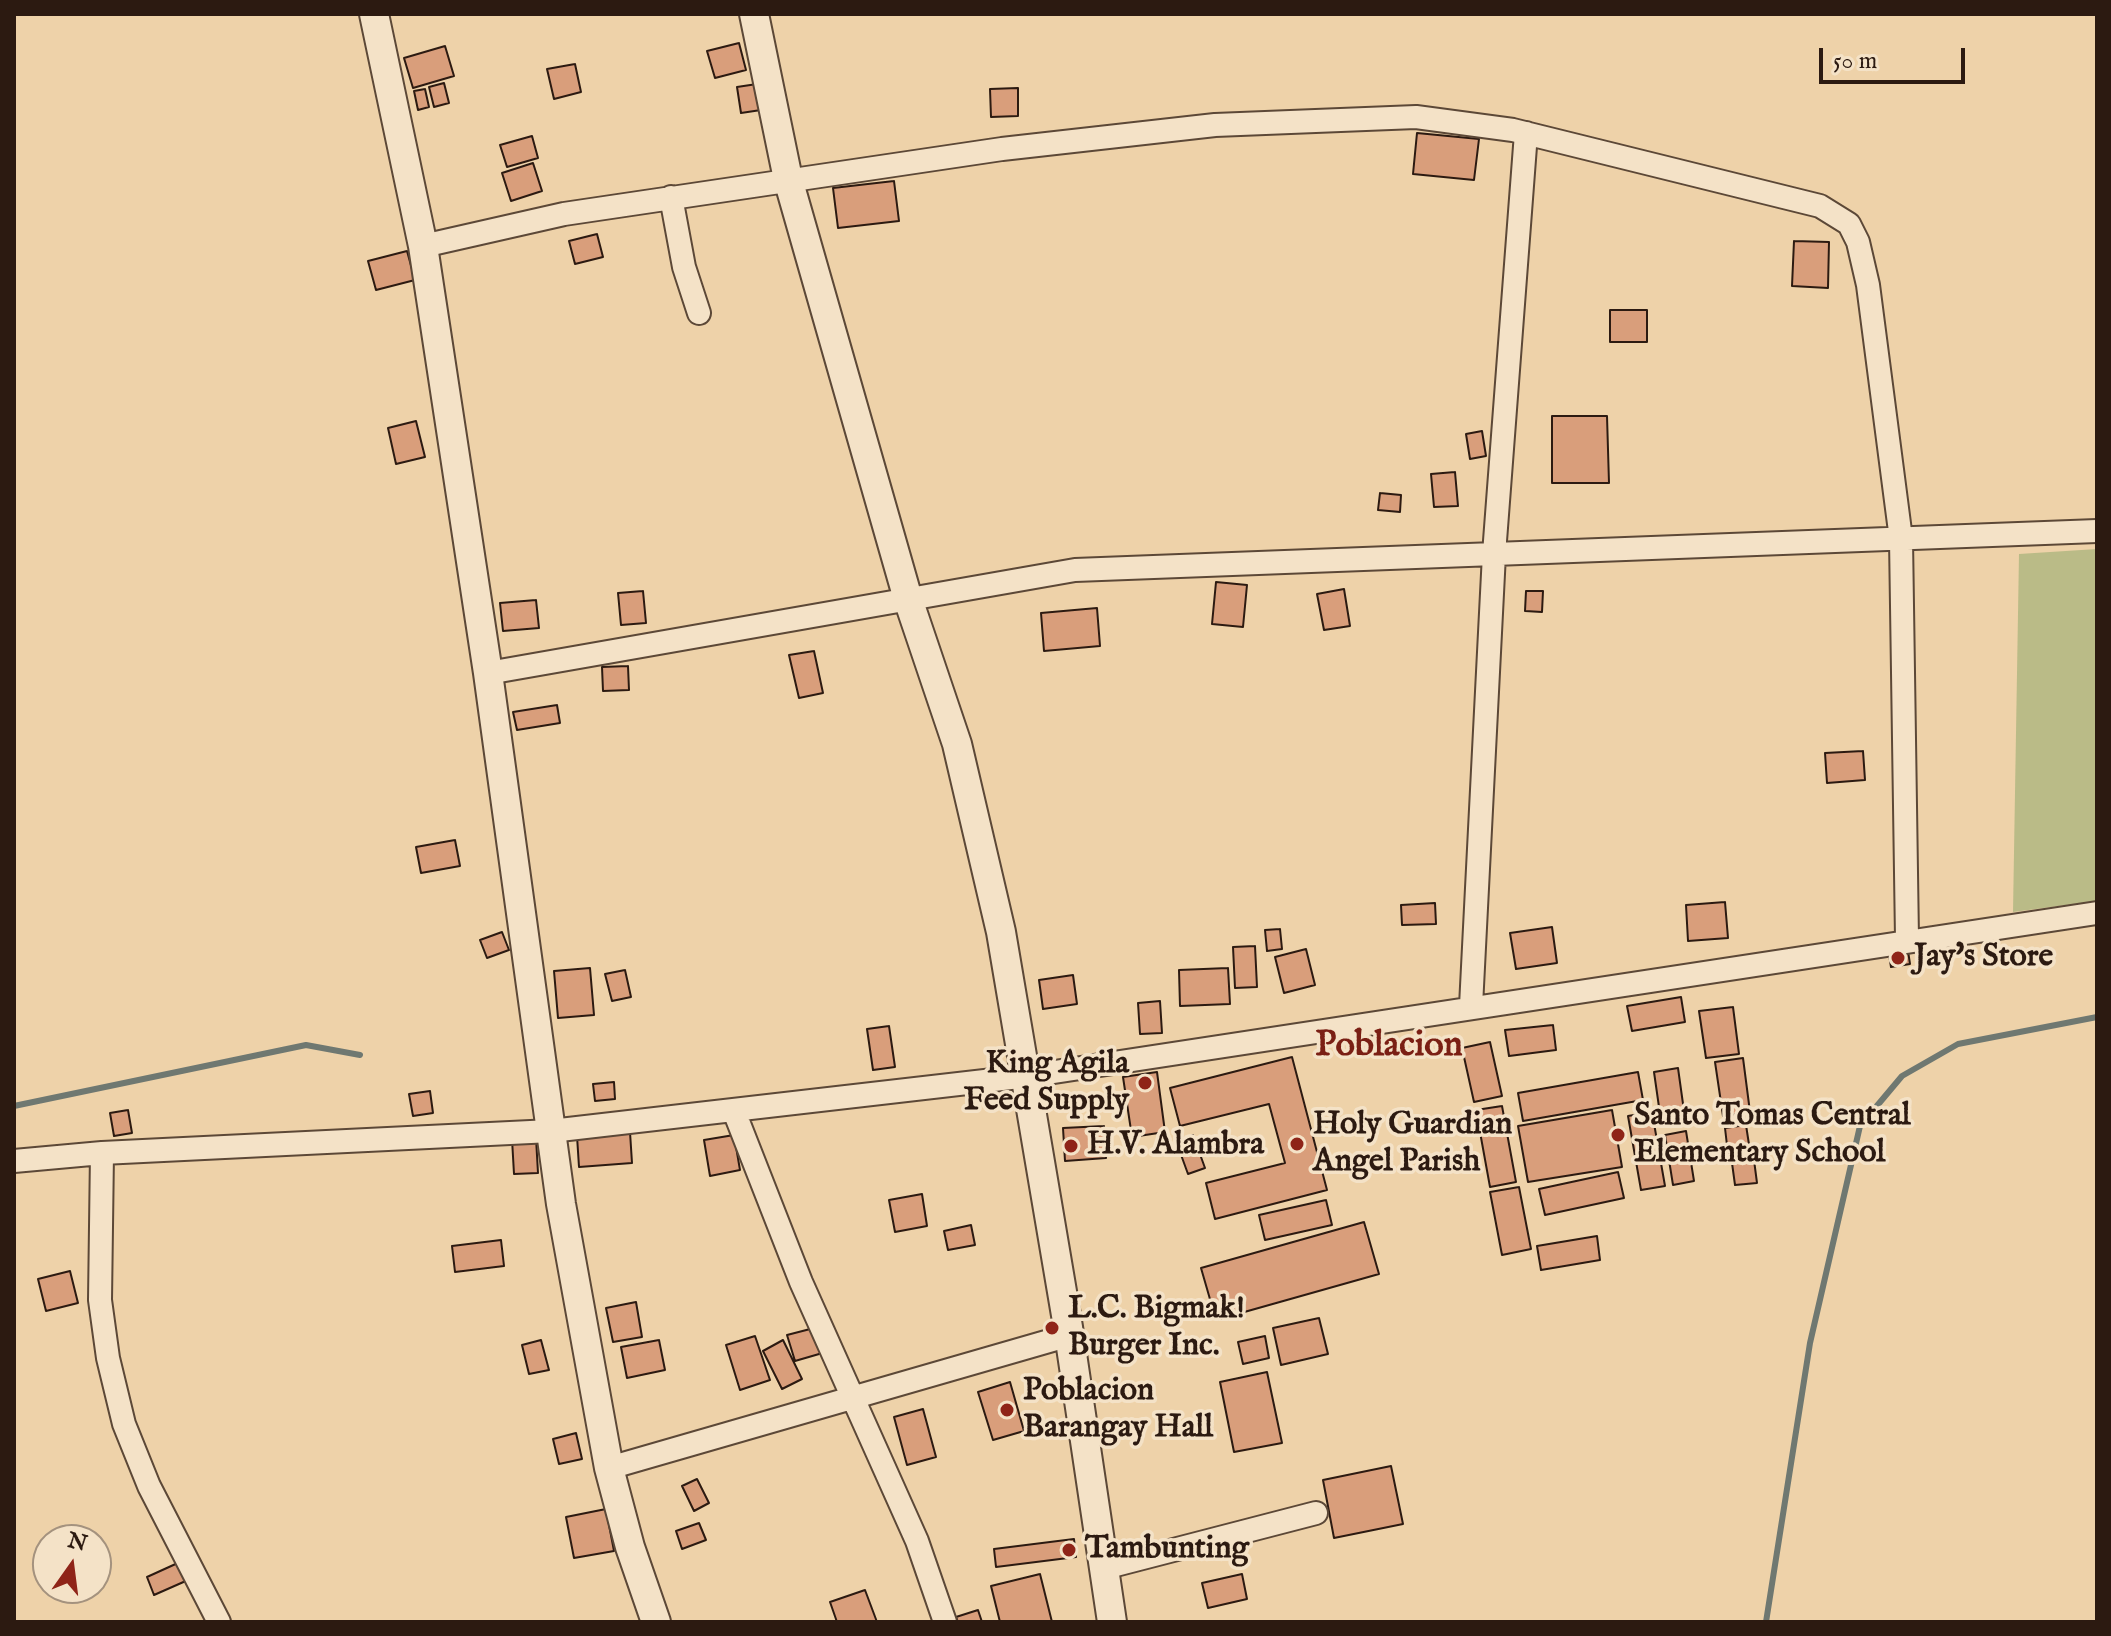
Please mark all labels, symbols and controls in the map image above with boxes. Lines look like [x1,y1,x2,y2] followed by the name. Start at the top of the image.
[1823,32,1969,82] scale bar
[1833,46,1877,77] text: 50 m
[1914,939,2053,977] place label: Jay's Store
[1889,949,1907,967] marker: Jay's Store
[1315,1026,1463,1070] district label: Poblacion
[964,1046,1129,1121] place label: King Agila Feed Supply
[1136,1074,1154,1092] marker: King Agila Feed Supply
[1634,1098,1911,1173] place label: Santo Tomas Central Elementary School
[1313,1107,1512,1182] place label: Holy Guardian Angel Parish
[1609,1126,1627,1144] marker: Santo Tomas Central Elementary School
[1087,1127,1264,1165] place label: H.V. Alambra
[1288,1135,1306,1153] marker: Holy Guardian Angel Parish
[1062,1137,1080,1155] marker: H.V. Alambra
[1068,1291,1245,1366] place label: L.C. Bigmak! Burger Inc.
[1043,1319,1061,1337] marker: L.C. Bigmak! Burger Inc.
[1023,1373,1213,1448] place label: Poblacion Barangay Hall
[998,1401,1016,1419] marker: Poblacion Barangay Hall
[32,1524,112,1604] north arrow
[65,1527,90,1559] text: N
[1085,1531,1249,1569] place label: Tambunting
[1060,1541,1078,1559] marker: Tambunting

